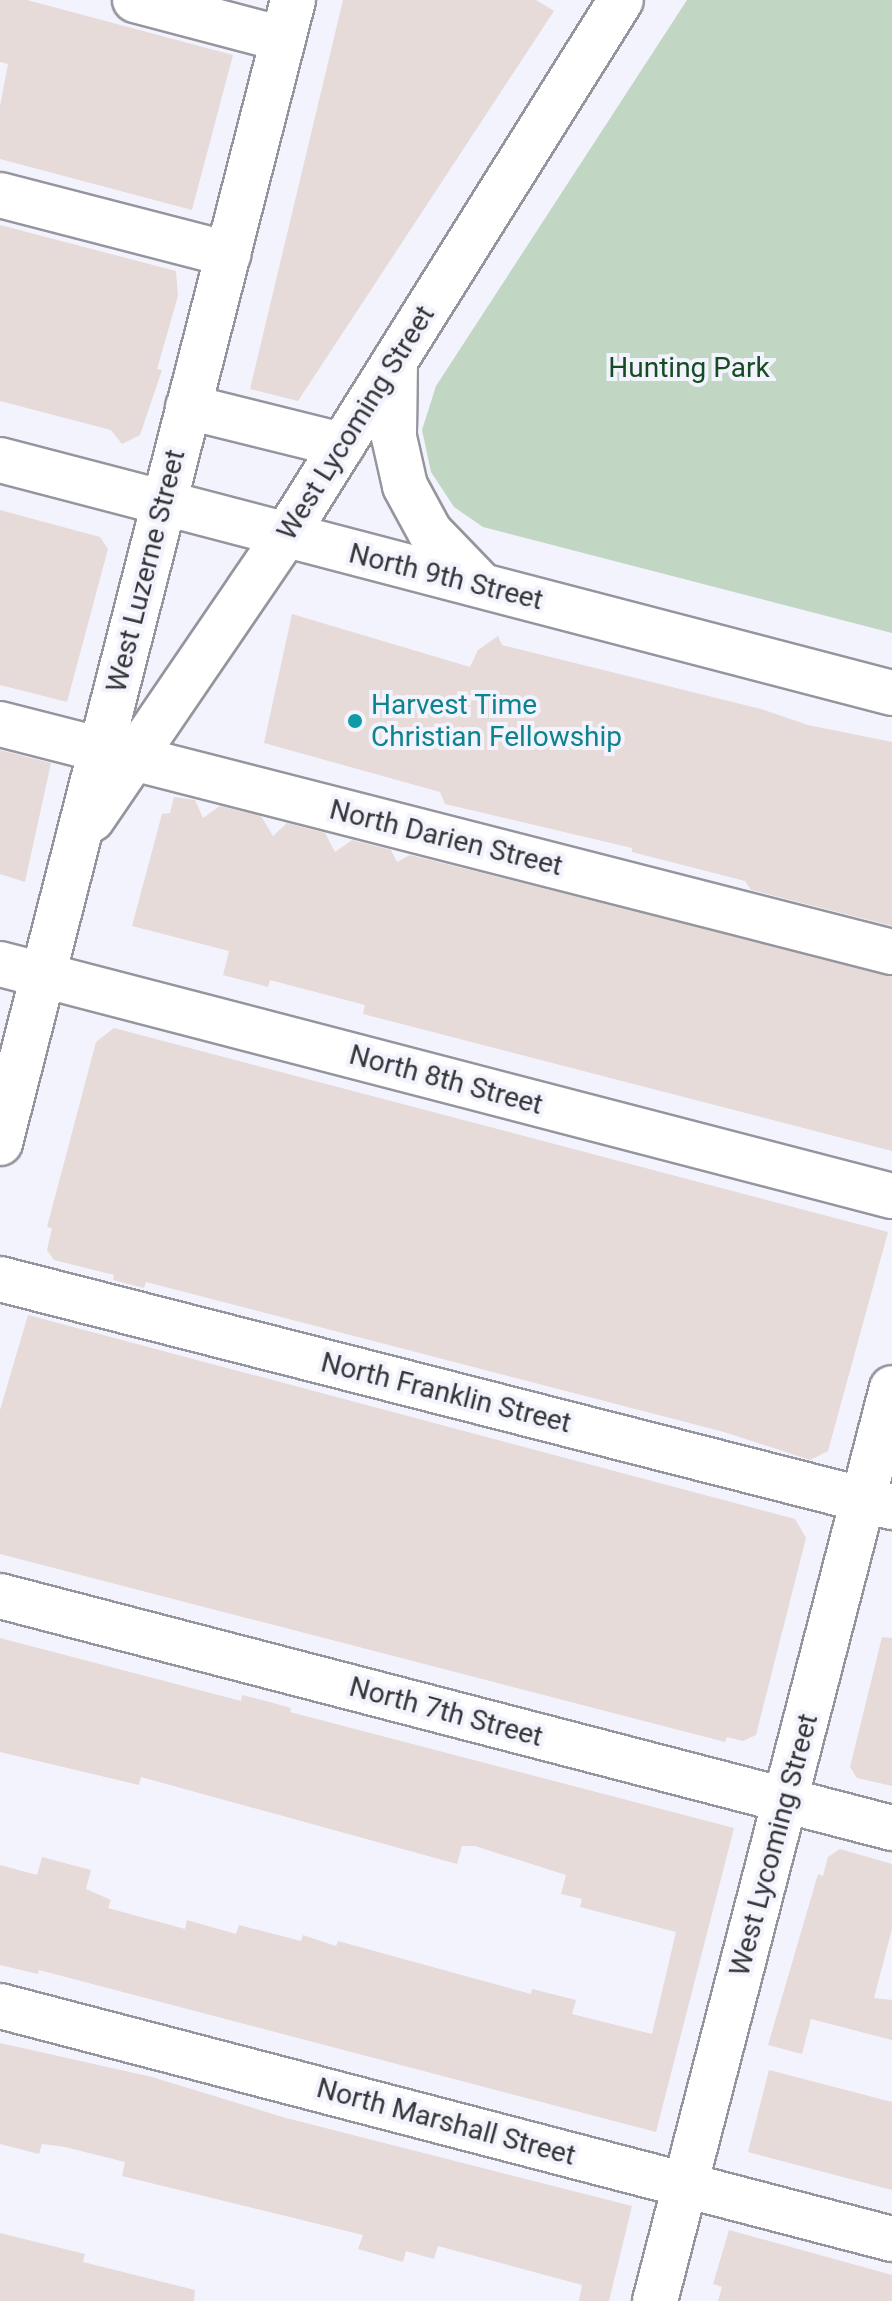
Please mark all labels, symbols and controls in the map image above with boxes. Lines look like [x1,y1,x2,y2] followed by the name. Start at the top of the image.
[270,300,442,546] street label: West Lycoming Street
[608,351,770,385] park label: Hunting Park
[100,446,192,696] street label: West Luzerne Street
[346,537,546,617] street label: North 9th Street
[371,688,622,754] place label: Harvest Time Christian Fellowship
[346,712,364,730] marker: Harvest Time Christian Fellowship
[326,793,566,883] street label: North Darien Street
[346,1038,546,1122] street label: North 8th Street
[318,1346,574,1440] street label: North Franklin Street
[346,1670,546,1754] street label: North 7th Street
[723,1710,825,1980] street label: West Lycoming Street
[313,2071,579,2173] street label: North Marshall Street

